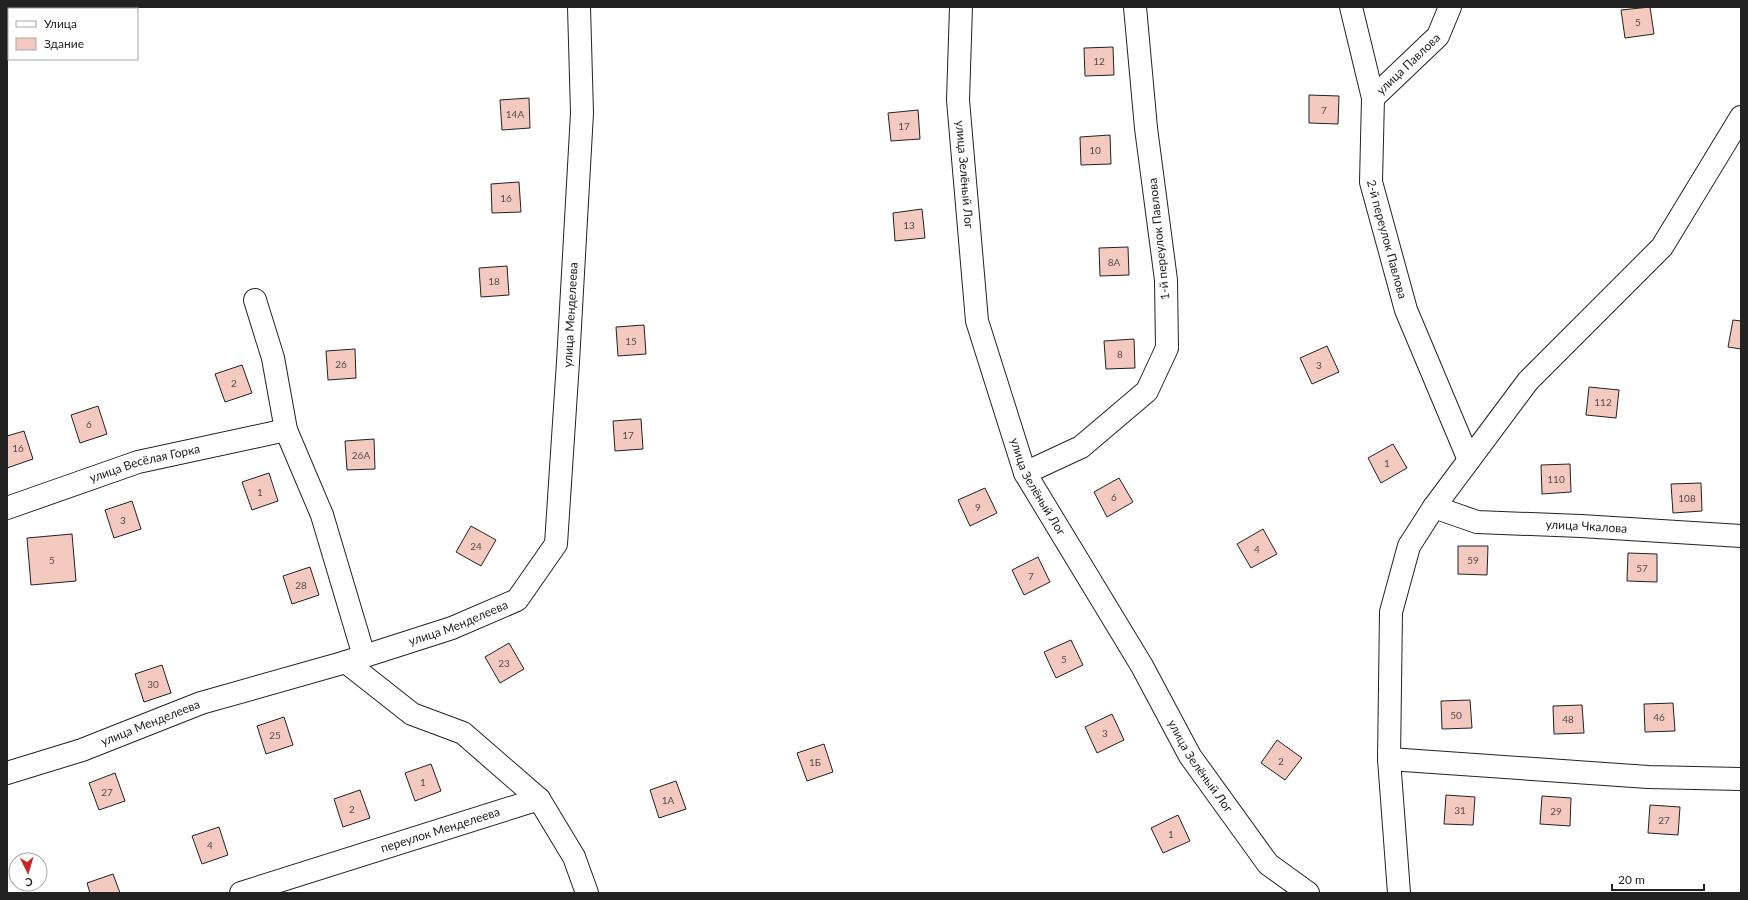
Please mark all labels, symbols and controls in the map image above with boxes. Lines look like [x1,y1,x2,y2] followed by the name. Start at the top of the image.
[8,8,138,60] legend
[44,16,77,31] text: Улица
[1635,16,1641,28] house number: 5
[1373,30,1443,98] street label: улица Павлова
[44,36,84,51] text: Здание
[1093,55,1105,67] house number: 12
[1321,104,1327,116] house number: 7
[506,108,524,120] house number: 14А
[898,120,910,132] house number: 17
[953,120,977,229] street label: улица Зелёный Лог
[1089,144,1101,156] house number: 10
[1145,177,1172,301] street label: 1-й переулок Павлова
[1364,178,1411,300] street label: 2-й переулок Павлова
[500,192,512,204] house number: 16
[903,219,915,231] house number: 13
[1108,256,1121,268] house number: 8А
[560,262,581,368] street label: улица Менделеева
[488,275,500,287] house number: 18
[625,335,637,347] house number: 15
[1117,348,1123,360] house number: 8
[335,358,347,370] house number: 26
[1316,359,1322,371] house number: 3
[231,377,237,389] house number: 2
[1594,396,1612,408] house number: 112
[86,418,92,430] house number: 6
[622,429,634,441] house number: 17
[1007,436,1069,538] street label: улица Зелёный Лог
[87,441,201,485] street label: улица Весёлая Горка
[12,442,24,454] house number: 16
[352,449,370,461] house number: 26А
[1384,457,1390,469] house number: 1
[1547,473,1565,485] house number: 110
[257,486,263,498] house number: 1
[1111,491,1117,503] house number: 6
[1678,492,1696,504] house number: 108
[975,501,981,513] house number: 9
[120,514,126,526] house number: 3
[1545,517,1628,536] street label: улица Чкалова
[470,540,482,552] house number: 24
[1254,543,1260,555] house number: 4
[49,554,55,566] house number: 5
[1467,554,1479,566] house number: 59
[1636,562,1648,574] house number: 57
[1028,570,1034,582] house number: 7
[295,579,307,591] house number: 28
[407,597,510,648] street label: улица Менделеева
[1061,653,1067,665] house number: 5
[498,657,510,669] house number: 23
[147,678,159,690] house number: 30
[99,696,202,749] street label: улица Менделеева
[1450,709,1462,721] house number: 50
[1653,711,1665,723] house number: 46
[1562,713,1574,725] house number: 48
[1165,717,1236,815] street label: улица Зелёный Лог
[1102,727,1108,739] house number: 3
[269,729,281,741] house number: 25
[1278,755,1284,767] house number: 2
[809,756,821,768] house number: 1Б
[420,776,426,788] house number: 1
[101,786,113,798] house number: 27
[662,794,675,806] house number: 1А
[349,803,355,815] house number: 2
[379,804,502,855] street label: переулок Менделеева
[1454,804,1466,816] house number: 31
[1550,805,1562,817] house number: 29
[1658,814,1670,826] house number: 27
[1168,828,1174,840] house number: 1
[207,839,213,851] house number: 4
[8,852,48,892] north arrow
[1612,866,1704,892] scale bar
[1618,872,1645,887] text: 20 m
[24,876,33,889] text: С

